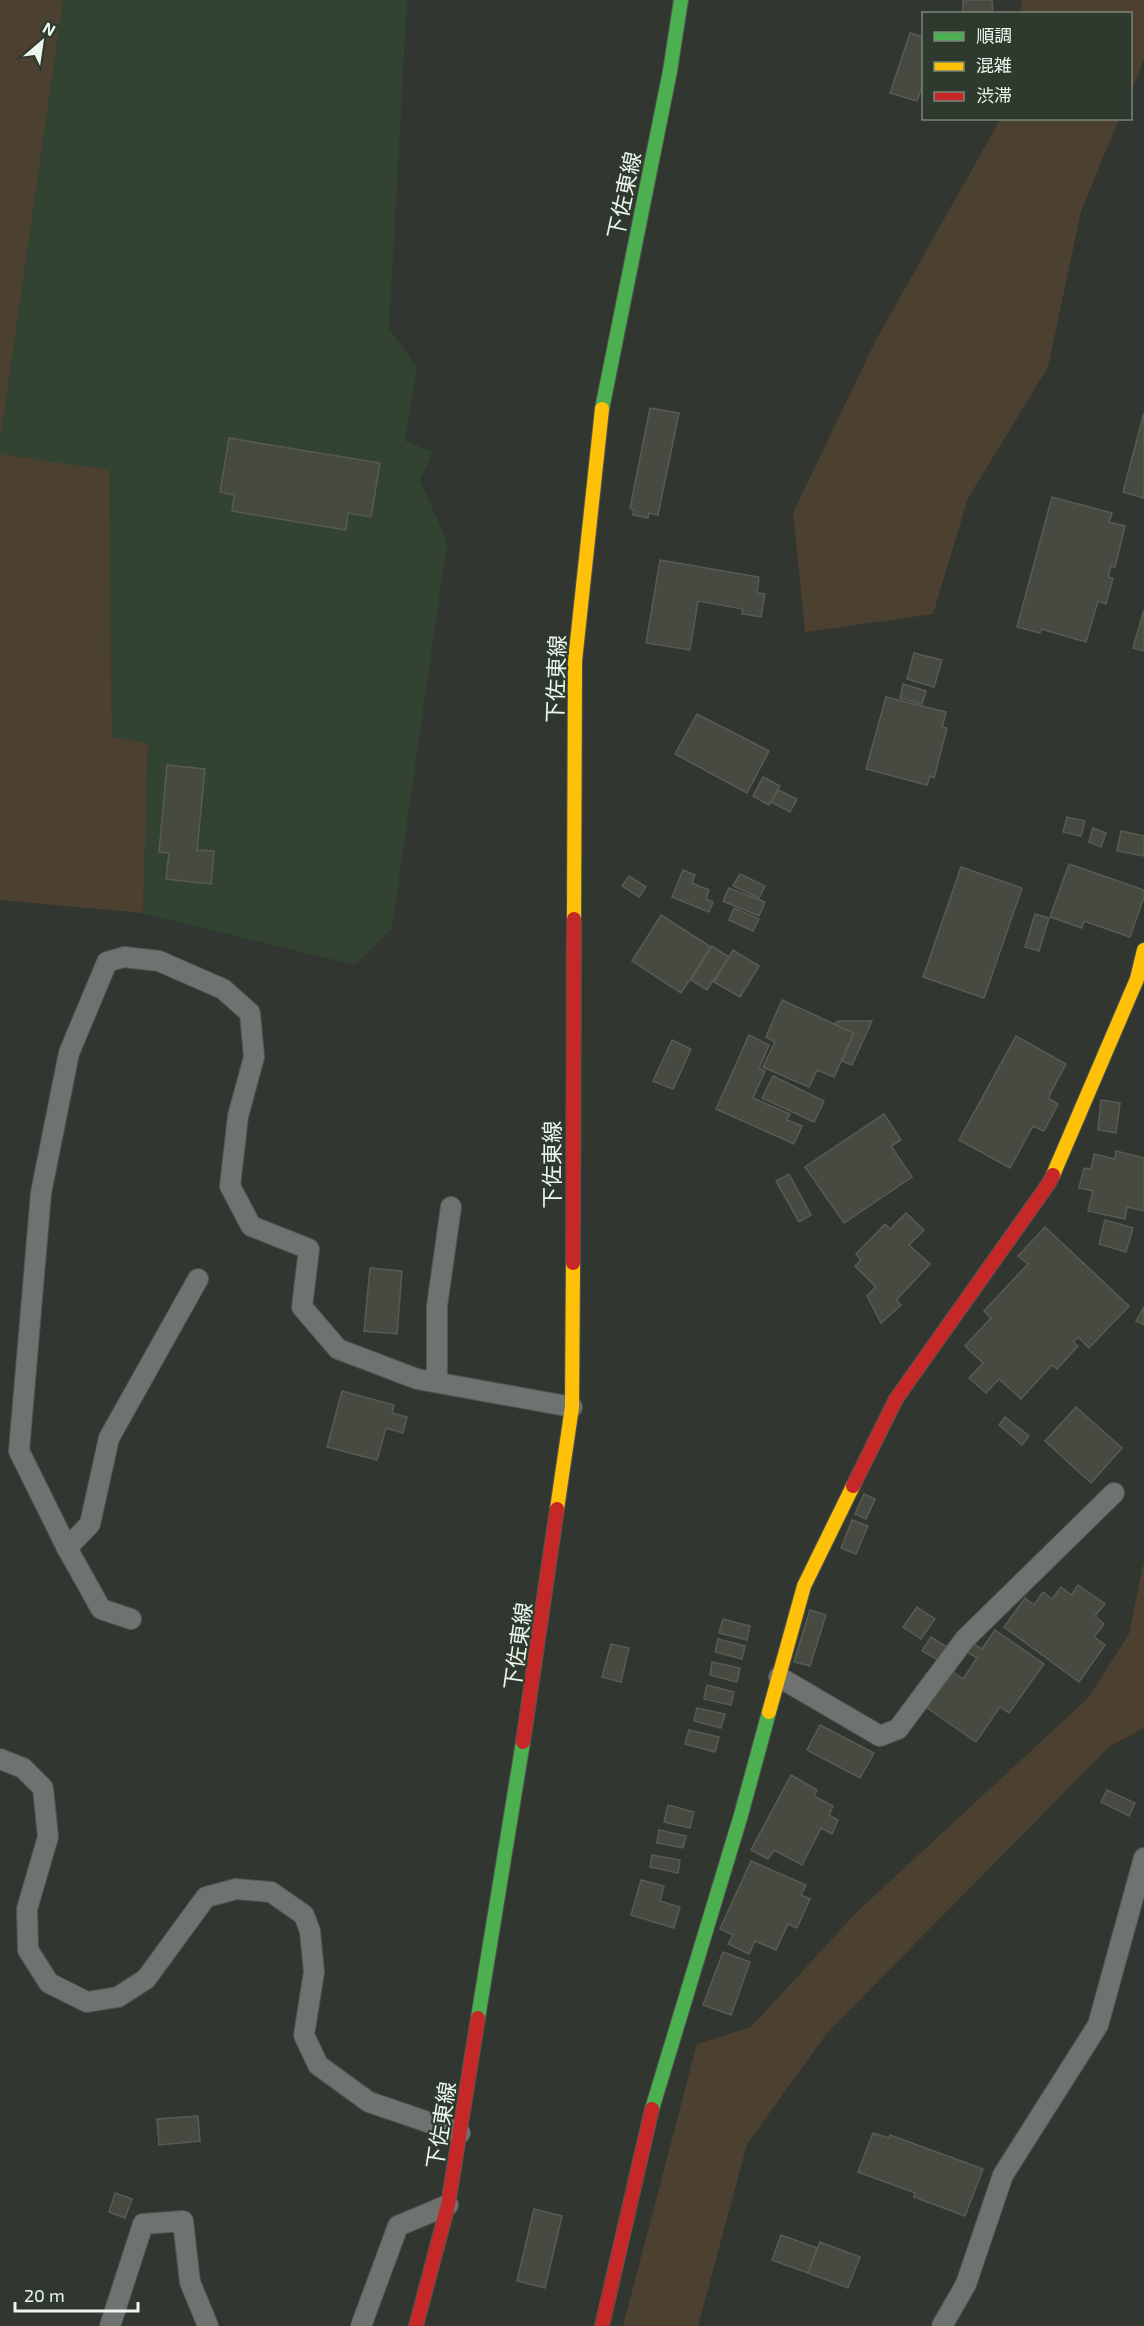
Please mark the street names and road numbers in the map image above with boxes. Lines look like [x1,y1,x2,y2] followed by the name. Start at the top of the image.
[601,149,645,241] street label: 下佐東線
[540,635,570,723] street label: 下佐東線
[538,1121,564,1209] street label: 下佐東線
[498,1601,536,1691] street label: 下佐東線
[420,2080,460,2170] street label: 下佐東線

